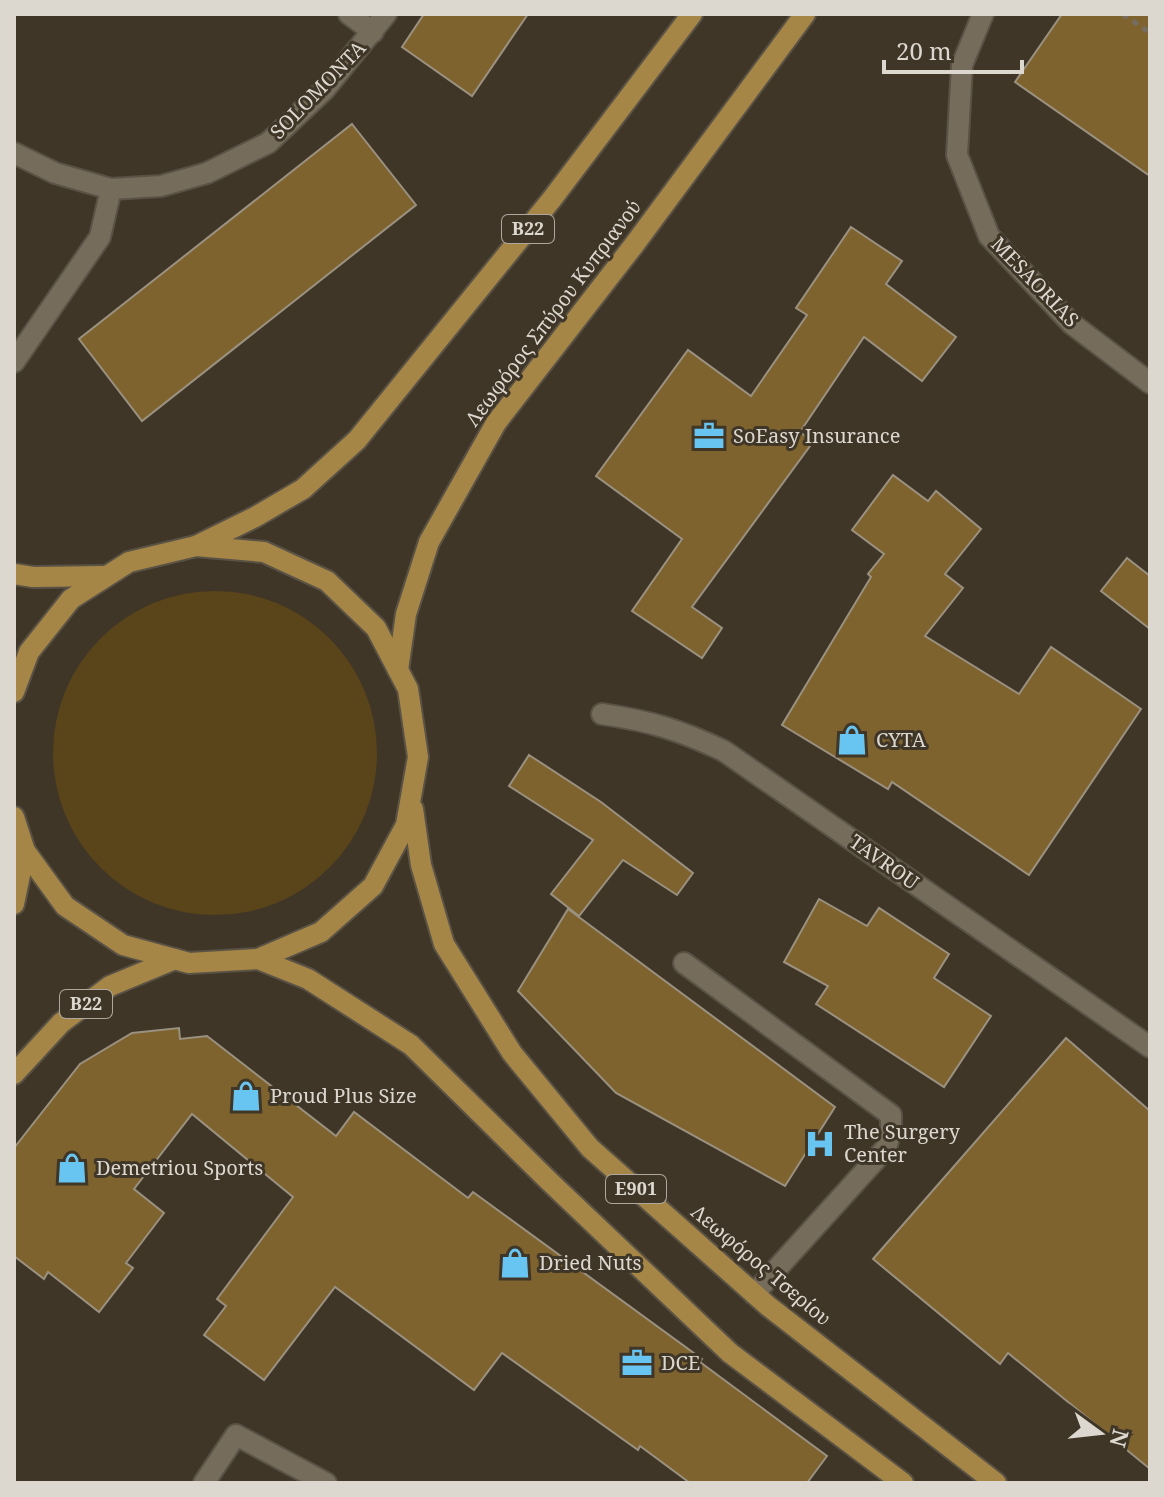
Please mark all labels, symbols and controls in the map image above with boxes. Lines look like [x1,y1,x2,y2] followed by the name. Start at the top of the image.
[884,24,1022,74] scale bar
[264,34,372,145] street label: SOLOMONTA
[896,34,952,67] text: 20 m
[458,194,647,432] street label: Λεωφόρος Σπύρου Κυπριανού
[502,215,554,243] road number: B22
[985,231,1085,333] street label: MESAORIAS
[692,419,726,453] office icon: SoEasy Insurance
[733,422,900,449] place label: SoEasy Insurance
[835,723,869,757] shop icon: CYTA
[876,726,927,753] place label: CYTA
[844,828,925,896] street label: TAVROU
[60,990,112,1018] road number: B22
[229,1079,263,1113] shop icon: Proud Plus Size
[270,1082,417,1109] place label: Proud Plus Size
[844,1118,961,1168] place label: The Surgery Center
[803,1127,837,1161] hospital icon: The Surgery Center
[55,1151,89,1185] shop icon: Demetriou Sports
[96,1154,263,1181] place label: Demetriou Sports
[606,1175,666,1203] road number: E901
[686,1198,837,1331] street label: Λεωφόρος Τσερίου
[498,1246,532,1280] shop icon: Dried Nuts
[539,1249,642,1276] place label: Dried Nuts
[620,1346,654,1380] office icon: DCE
[661,1349,700,1376] place label: DCE
[1060,1393,1140,1473] north arrow
[1104,1426,1137,1451] text: N

